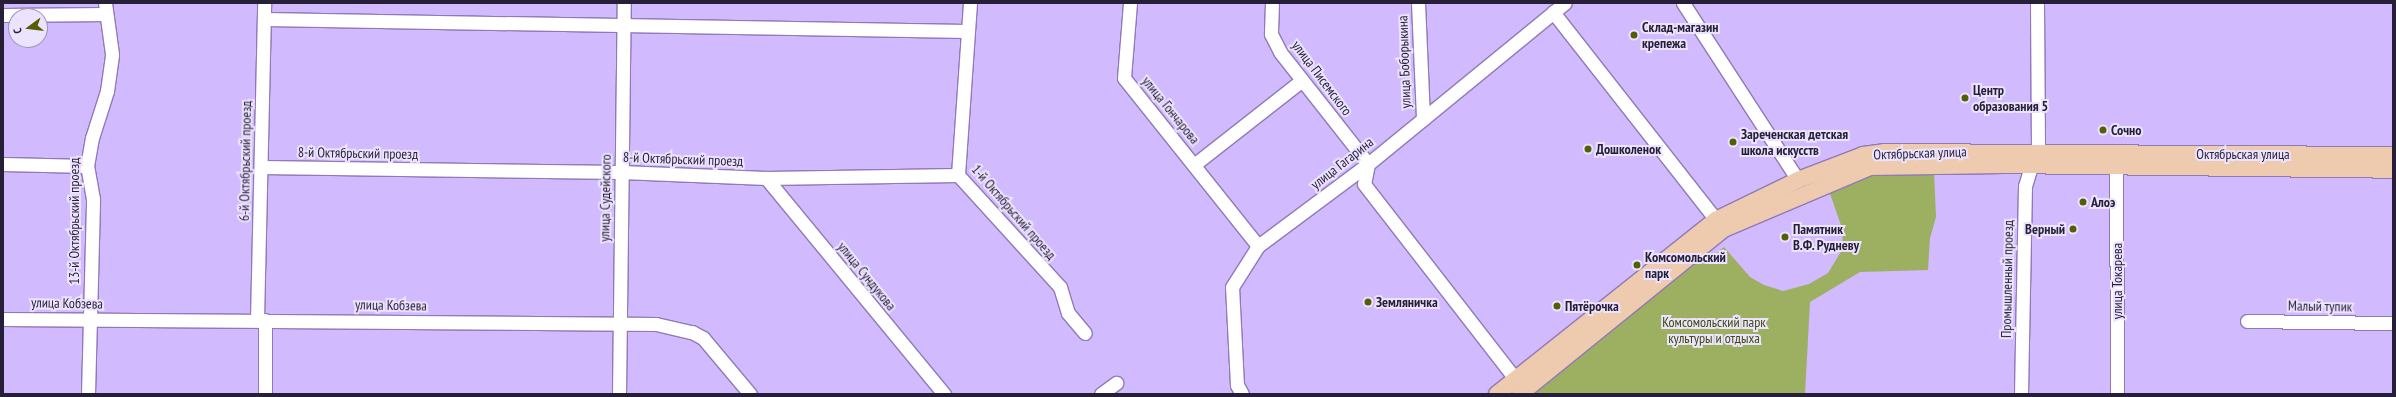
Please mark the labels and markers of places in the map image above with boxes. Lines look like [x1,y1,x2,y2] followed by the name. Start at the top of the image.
[1642,19,1718,52] place label: Склад-магазин крепежа
[1629,30,1639,40] marker: Склад-магазин крепежа
[1973,82,2048,114] place label: Центр образования 5
[1960,93,1970,103] marker: Центр образования 5
[2111,122,2142,138] place label: Сочно
[2098,125,2108,135] marker: Сочно
[1741,126,1848,158] place label: Зареченская детская школа искусств
[1728,137,1738,147] marker: Зареченская детская школа искусств
[1596,141,1661,157] place label: Дошколенок
[1583,144,1593,154] marker: Дошколенок
[2091,194,2115,210] place label: Алоэ
[2078,197,2088,207] marker: Алоэ
[1793,221,1860,254] place label: Памятник В.Ф. Рудневу
[2025,221,2065,237] place label: Верный
[2068,224,2078,234] marker: Верный
[1780,232,1790,242] marker: Памятник В.Ф. Рудневу
[1645,249,1726,282] place label: Комсомольский парк
[1632,260,1642,270] marker: Комсомольский парк
[1376,294,1438,310] place label: Земляничка
[1363,297,1373,307] marker: Земляничка
[1565,298,1619,314] place label: Пятёрочка
[1552,301,1562,311] marker: Пятёрочка

